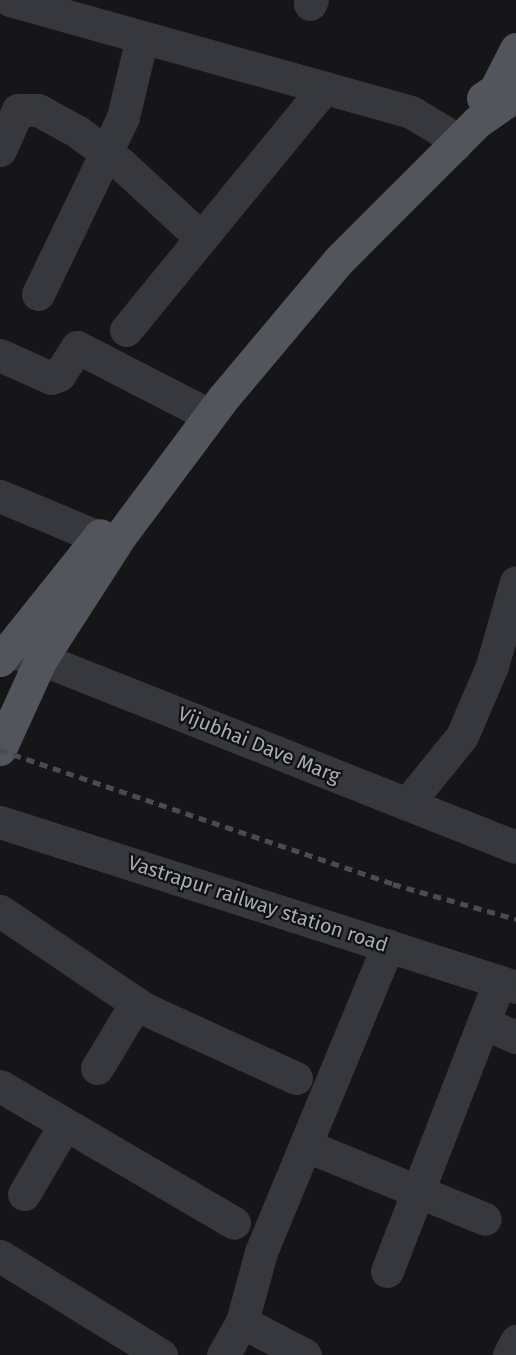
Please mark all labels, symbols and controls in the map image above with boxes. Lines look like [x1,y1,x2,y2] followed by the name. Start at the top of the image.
[174,701,344,789] street label: Vijubhai Dave Marg
[125,851,391,957] street label: Vastrapur railway station road

